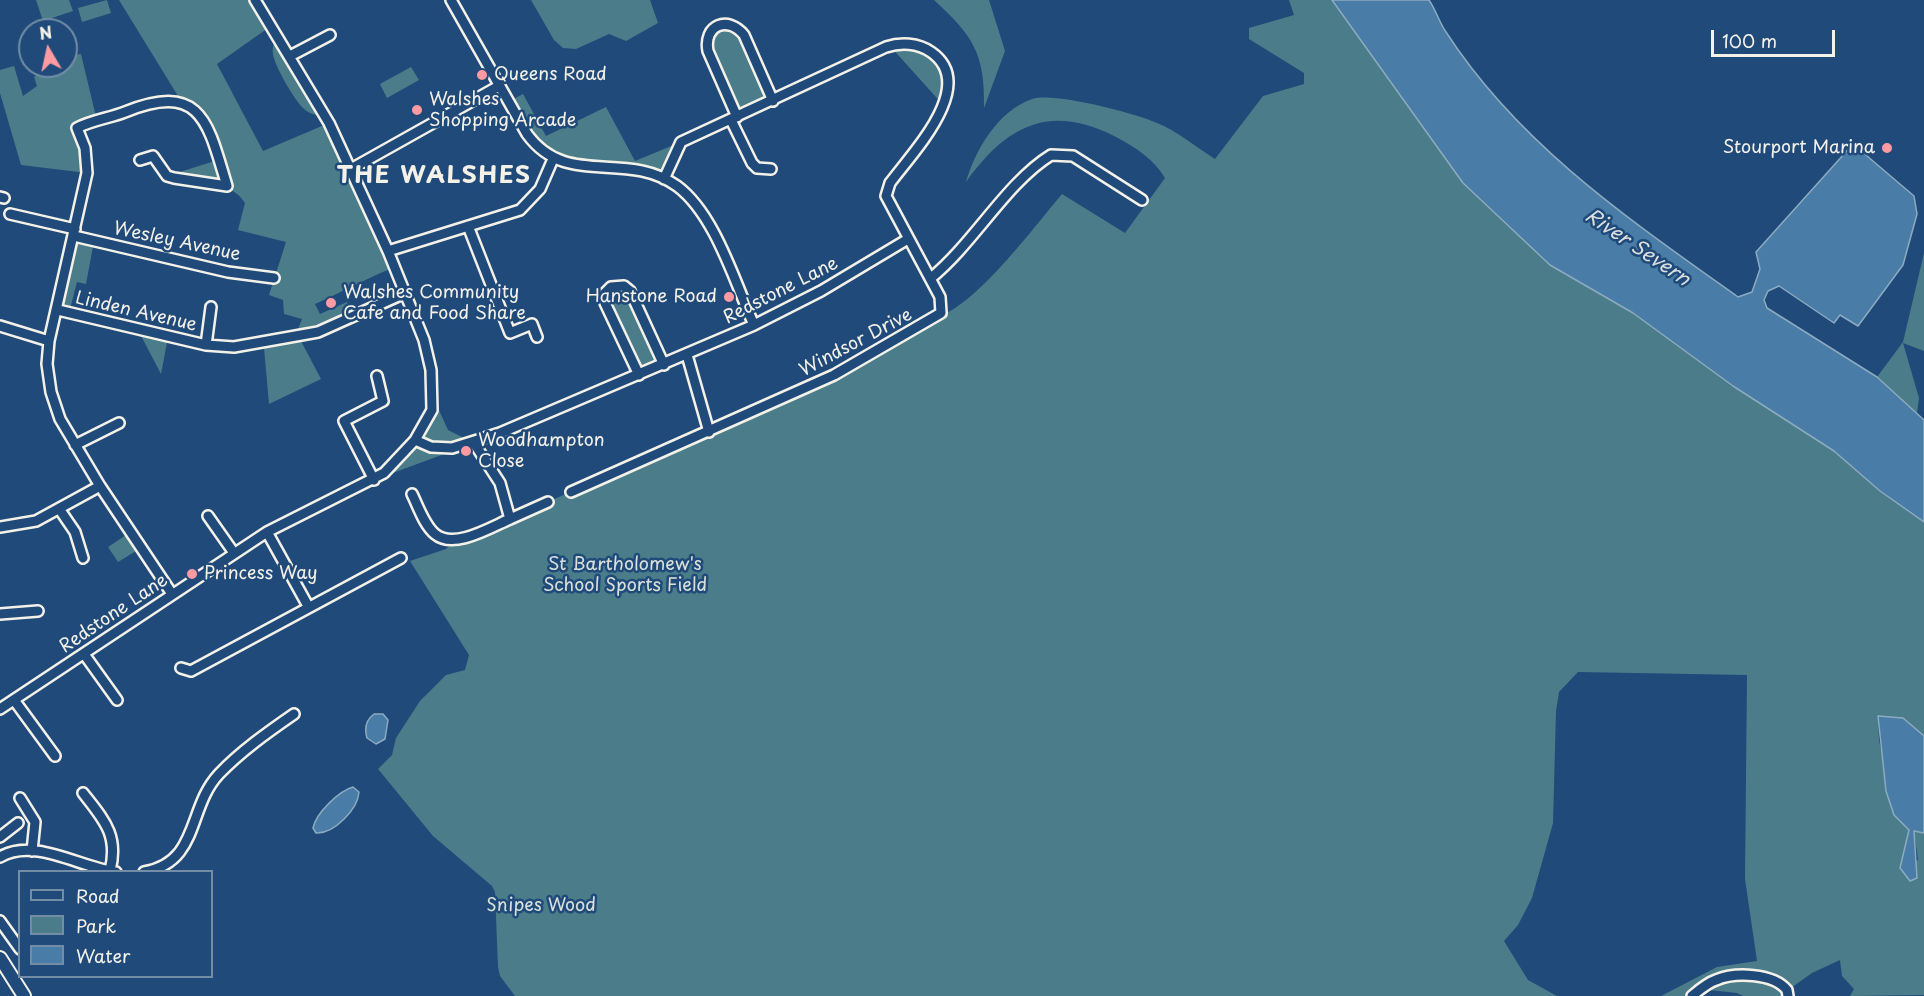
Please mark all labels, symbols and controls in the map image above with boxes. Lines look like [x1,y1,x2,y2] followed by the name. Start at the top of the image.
[18,18,78,78] north arrow
[1714,18,1838,56] scale bar
[37,19,54,45] text: N
[1722,27,1777,54] text: 100 m
[494,64,607,86] place label: Queens Road
[475,68,489,82] marker: Queens Road
[429,89,576,132] place label: Walshes Shopping Arcade
[410,103,424,117] marker: Walshes Shopping Arcade
[1723,137,1875,159] place label: Stourport Marina
[1880,141,1894,155] marker: Stourport Marina
[337,162,531,190] district label: THE WALSHES
[1580,204,1694,292] water label: River Severn
[112,218,242,266] street label: Wesley Avenue
[720,253,842,329] street label: Redstone Lane
[343,282,526,324] place label: Walshes Community Cafe and Food Share
[586,286,717,308] place label: Hanstone Road
[73,288,199,336] street label: Linden Avenue
[722,290,736,304] marker: Hanstone Road
[324,296,338,310] marker: Walshes Community Cafe and Food Share
[796,304,916,382] street label: Windsor Drive
[478,430,604,472] place label: Woodhampton Close
[459,444,473,458] marker: Woodhampton Close
[543,554,707,596] park label: St Bartholomew's School Sports Field
[204,563,318,585] place label: Princess Way
[185,567,199,581] marker: Princess Way
[56,570,172,658] street label: Redstone Lane
[18,870,213,978] legend
[76,882,120,909] text: Road
[486,895,596,917] park label: Snipes Wood
[76,912,116,939] text: Park
[76,942,130,969] text: Water

